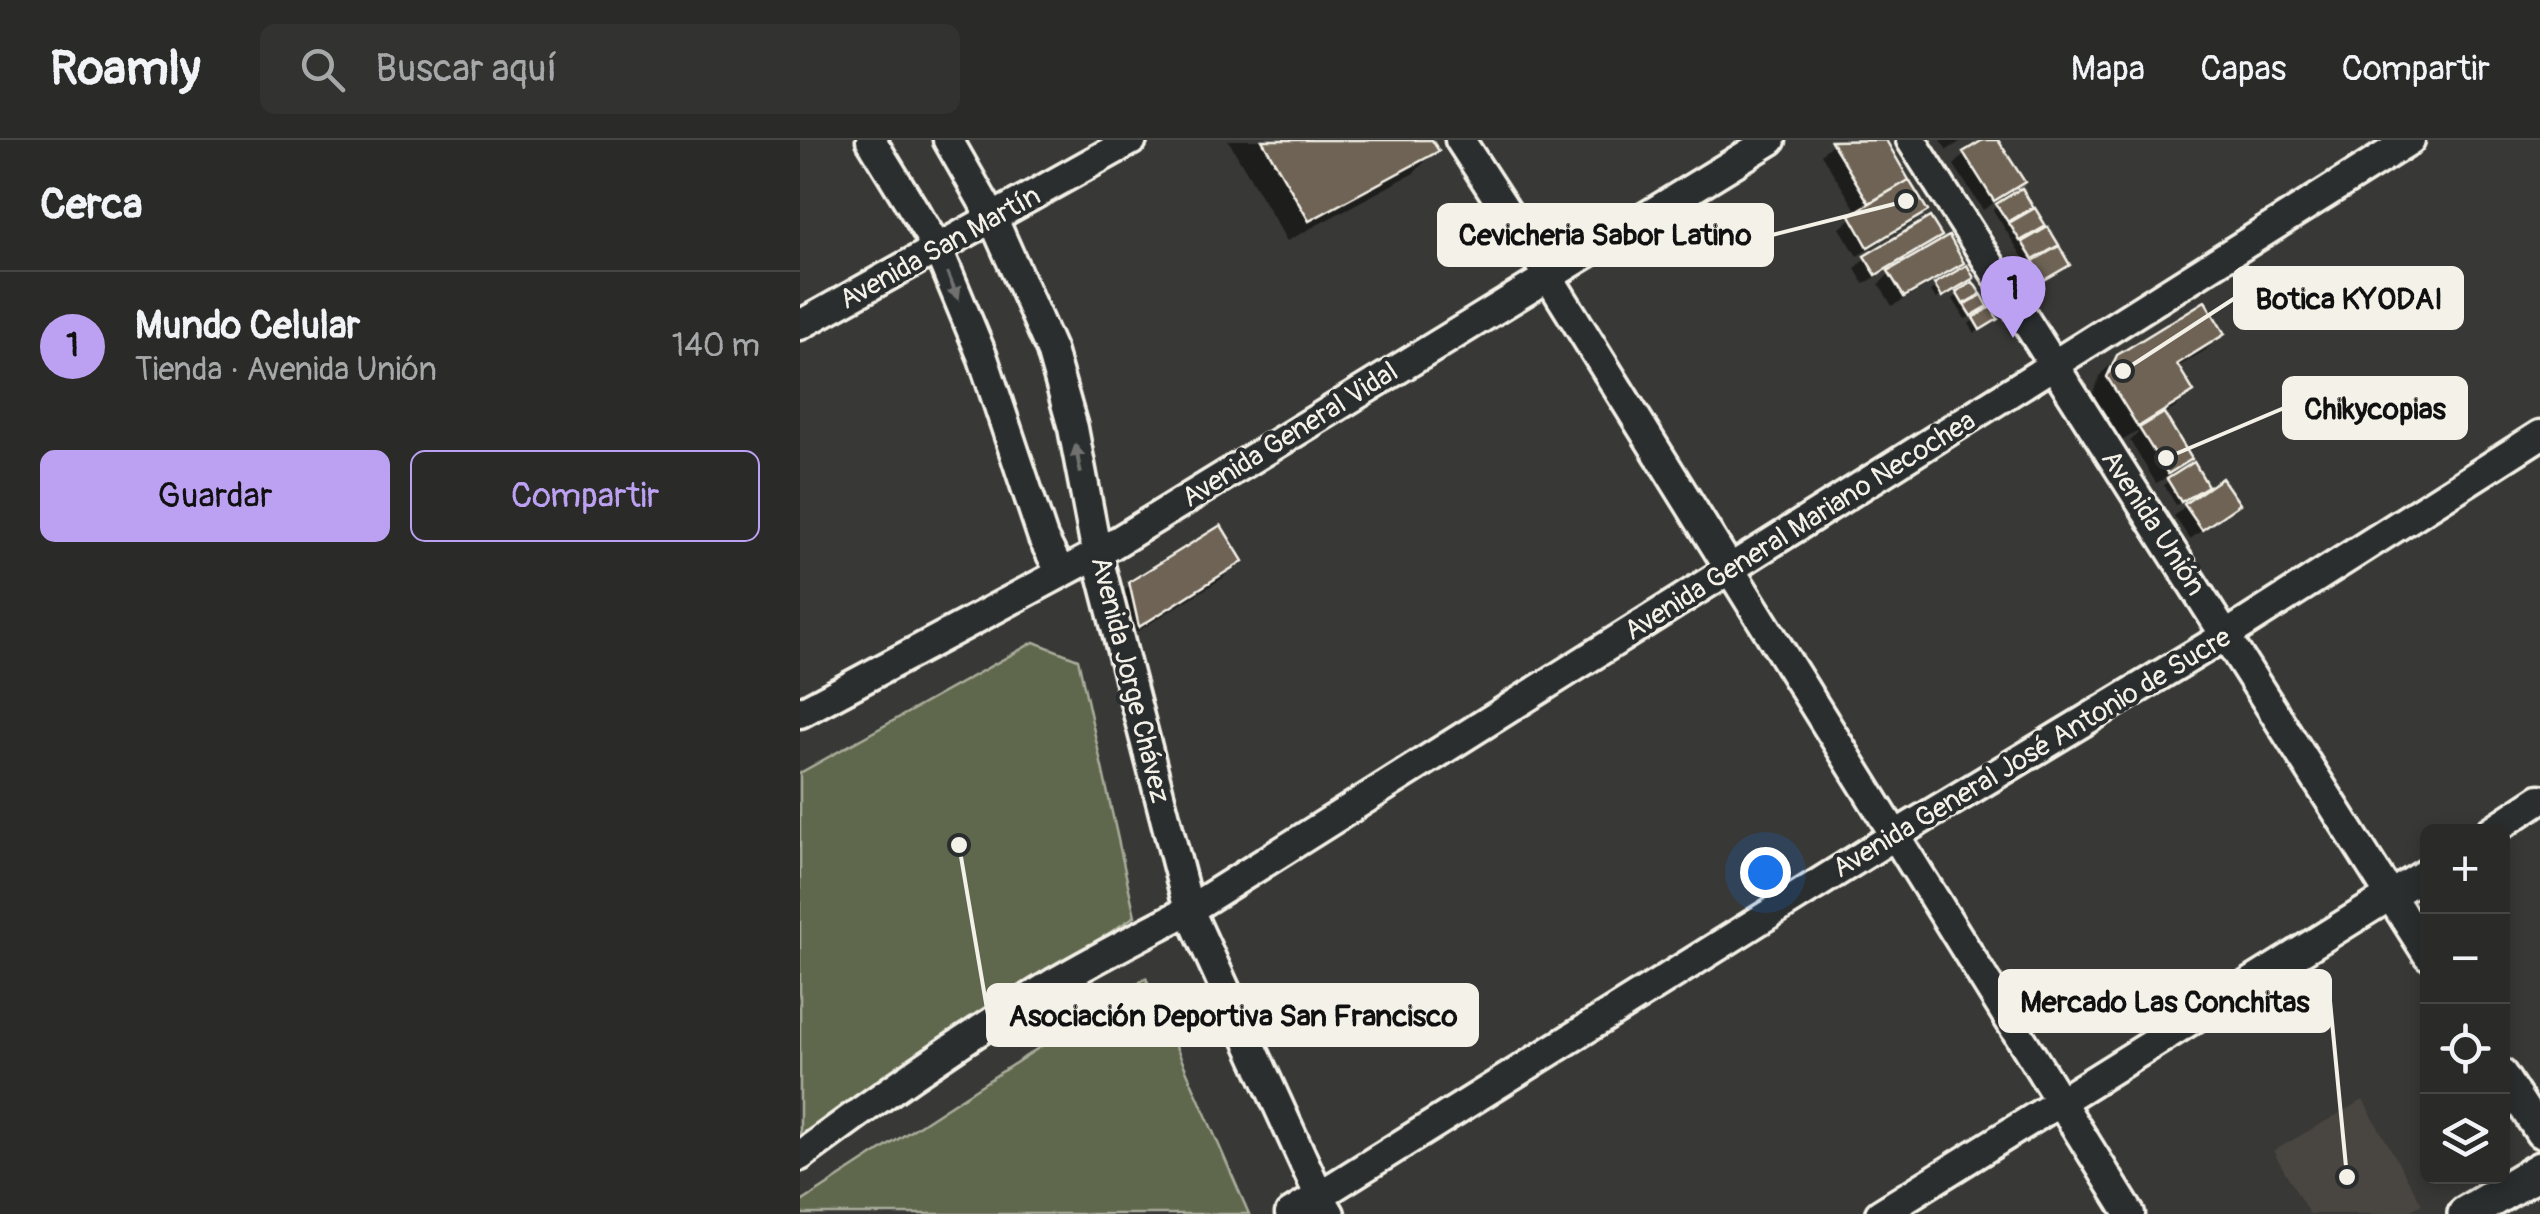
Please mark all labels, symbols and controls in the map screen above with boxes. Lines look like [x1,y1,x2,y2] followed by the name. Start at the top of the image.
[260,24,960,114] search box
[50,39,200,99] text: Roamly
[295,42,350,97] icon: search
[375,45,557,93] text: Buscar aquí
[2071,47,2145,91] text: Mapa
[2200,47,2286,91] text: Capas
[2341,47,2490,91] text: Compartir
[833,178,1047,318] street label: Avenida San Martín
[40,179,142,231] text: Cerca
[1439,205,1772,265] callout: Cevicheria Sabor Latino
[1458,217,1752,254] text: Cevicheria Sabor Latino
[1980,256,2046,338] pin: 1
[2235,268,2462,328] callout: Botica KYODAI
[946,271,962,301] one-way arrow
[2255,281,2443,318] text: Botica KYODAI
[135,302,360,350] text: Mundo Celular
[66,326,79,366] text: 1
[672,326,760,366] text: 140 m
[135,350,437,390] text: Tienda · Avenida Unión
[1175,354,1405,516] street label: Avenida General Vidal
[2284,378,2466,438] callout: Chikycopias
[2304,391,2447,428] text: Chikycopias
[1618,403,1982,649] street label: Avenida General Mariano Necochea
[1070,443,1086,474] one-way arrow
[2093,444,2213,602] street label: Avenida Unión
[40,450,390,542] button: Guardar
[410,450,760,542] button: Compartir
[1082,553,1178,807] street label: Avenida Jorge Chávez
[1826,620,2238,886] street label: Avenida General José Antonio de Sucre
[2420,824,2510,1184] map controls
[2420,824,2510,914] button: +
[1740,847,1791,898] your location
[2420,914,2510,1004] button: −
[2000,971,2330,1031] callout: Mercado Las Conchitas
[2020,984,2310,1021] text: Mercado Las Conchitas
[988,985,1477,1045] callout: Asociación Deportiva San Francisco
[1008,998,1458,1035] text: Asociación Deportiva San Francisco
[2420,1004,2510,1094] button: locate
[2420,1094,2510,1184] button: layers

